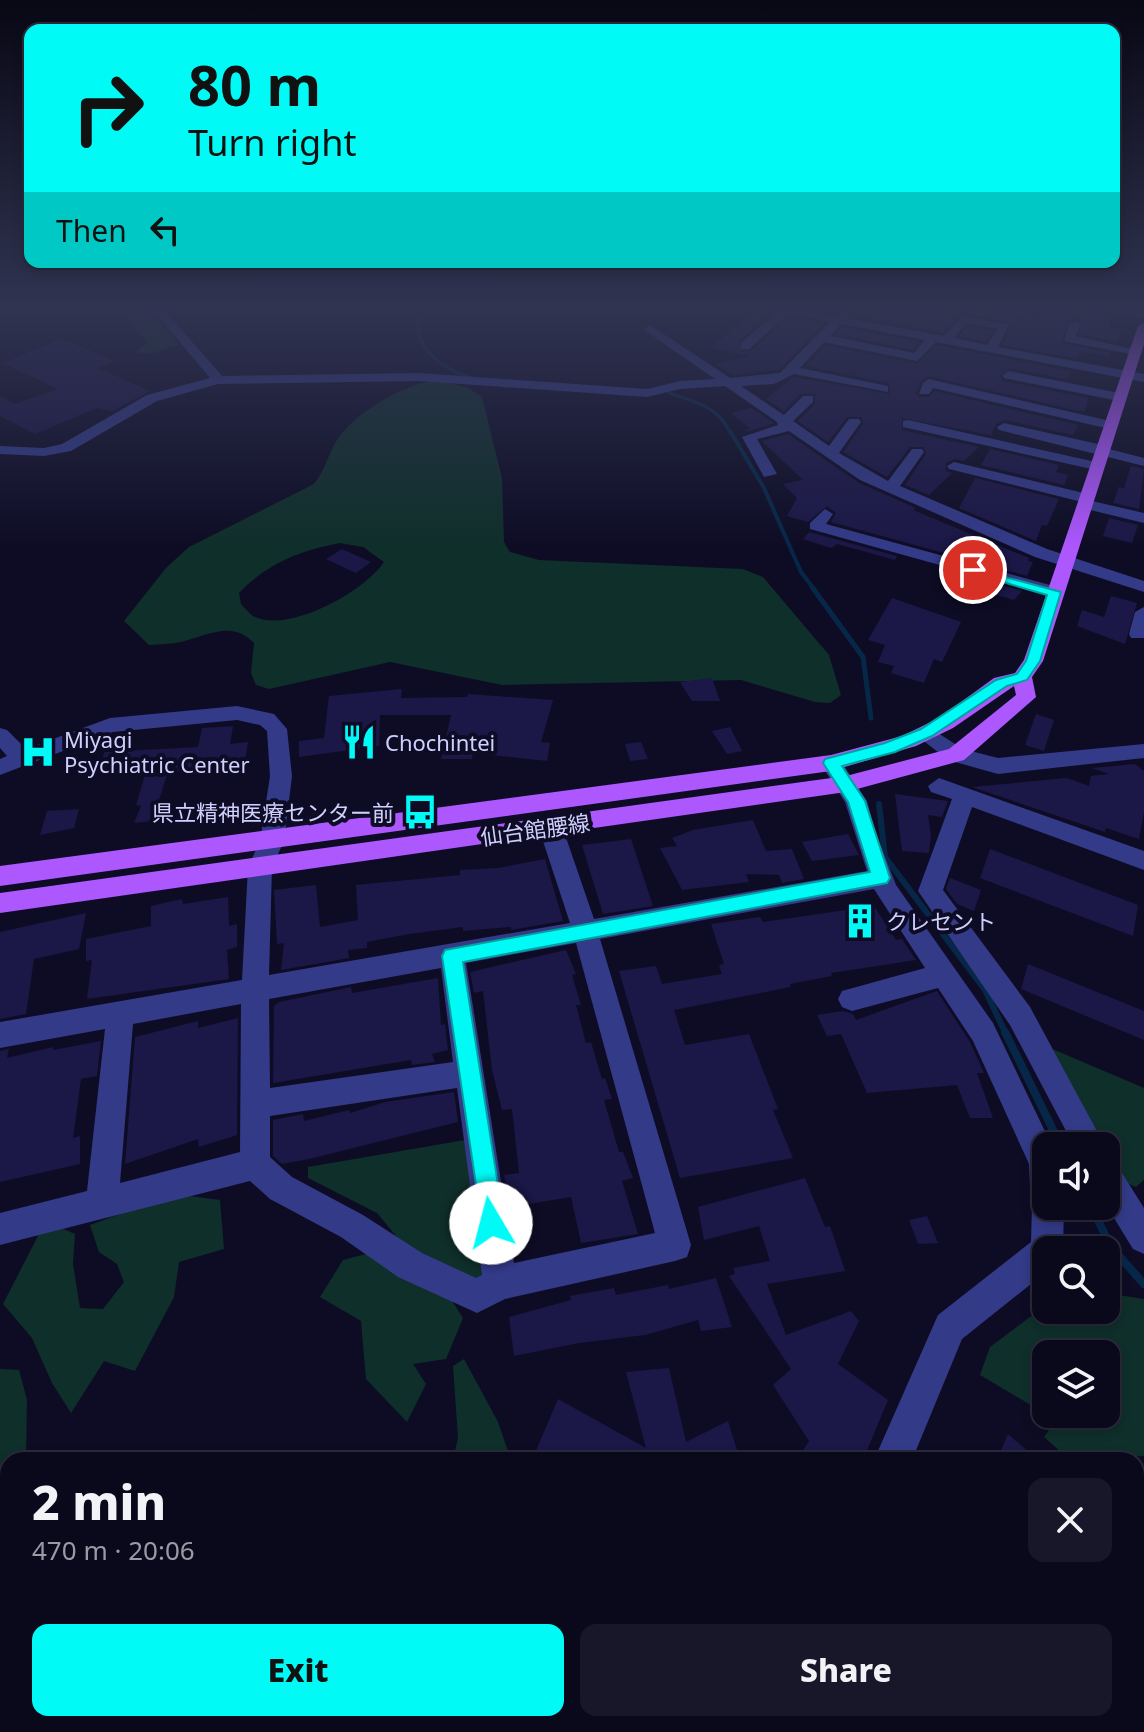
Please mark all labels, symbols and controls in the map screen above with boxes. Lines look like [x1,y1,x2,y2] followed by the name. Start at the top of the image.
[188,46,321,122] text: 80 m
[56,56,160,160] icon: right
[188,118,356,167] text: Turn right
[143,208,187,252] icon: left
[56,210,127,251] text: Then
[939,536,1007,604] pin
[951,548,995,592] icon: arrive
[340,723,378,761] restaurant icon: Chochintei
[64,724,250,779] place label: Miyagi Psychiatric Center
[385,727,495,757] place label: Chochintei
[19,733,57,771] hospital icon: Miyagi Psychiatric Center
[401,793,439,831] bus stop icon: 県立精神医療センター前
[152,797,394,827] place label: 県立精神医療センター前
[478,806,592,852] street label: 仙台館腰線
[841,902,879,940] building icon: クレセント
[886,906,996,936] place label: クレセント
[1032,1132,1120,1428] map controls
[1032,1132,1120,1220] button: sound
[449,1181,533,1265] position arrow
[1032,1236,1120,1324] button: search
[1032,1340,1120,1428] button: layers
[32,1469,166,1534] text: 2 min
[1028,1478,1112,1562] button: close
[32,1532,195,1568] text: 470 m · 20:06
[32,1624,564,1716] button: Exit
[580,1624,1112,1716] button: Share

